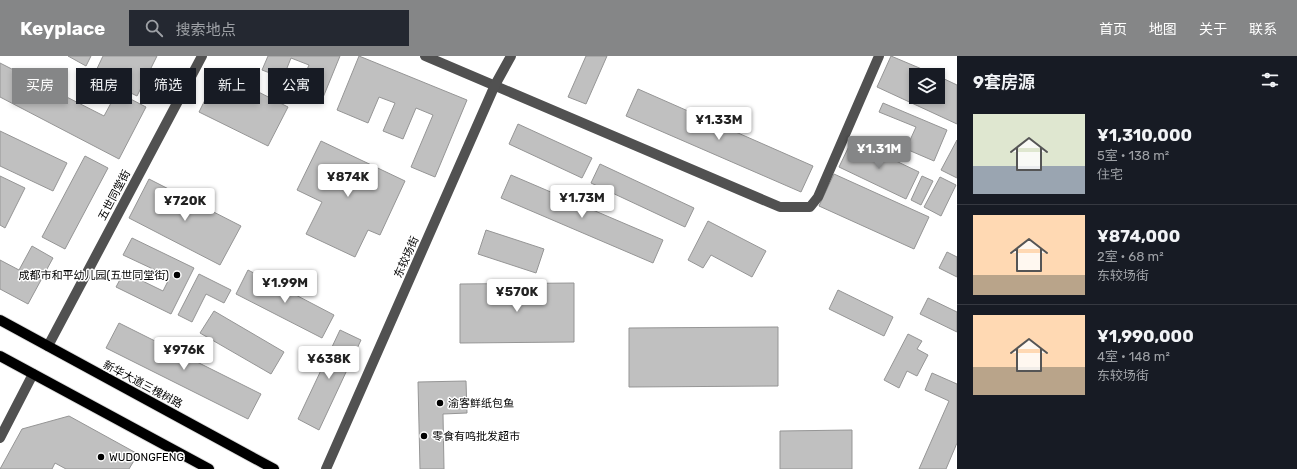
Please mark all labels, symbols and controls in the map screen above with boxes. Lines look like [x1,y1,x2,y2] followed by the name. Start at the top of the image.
[129,10,409,46] search box
[20,17,105,40] text: Keyplace
[143,17,165,39] icon: search
[175,21,235,39] text: 搜索地点
[1099,21,1127,38] text: 首页
[1149,21,1177,38] text: 地图
[1199,21,1227,38] text: 关于
[1249,21,1277,38] text: 联系
[12,68,68,104] chip: 买房
[76,68,132,104] chip: 租房
[140,68,196,104] chip: 筛选
[204,68,260,104] chip: 新上
[268,68,324,104] chip: 公寓
[909,68,945,104] map controls
[909,68,945,104] button: layers
[1259,69,1281,91] icon: filters
[973,72,1035,92] text: 9套房源
[686,107,752,141] pin: ¥1.33M
[695,112,743,127] text: ¥1.33M
[1097,125,1192,145] text: ¥1,310,000
[1005,130,1053,178] icon: home
[846,136,912,170] pin: ¥1.31M
[857,141,901,156] text: ¥1.31M
[1097,148,1169,163] text: 5室 · 138 m²
[320,164,376,198] pin: ¥874K
[1097,167,1123,182] text: 住宅
[96,168,133,223] street label: 五世同堂街
[327,169,369,184] text: ¥874K
[549,185,615,219] pin: ¥1.73M
[157,188,213,222] pin: ¥720K
[559,190,605,205] text: ¥1.73M
[164,193,206,208] text: ¥720K
[1097,226,1180,246] text: ¥874,000
[1005,231,1053,279] icon: home
[392,234,421,280] street label: 东较场街
[1097,249,1164,264] text: 2室 · 68 m²
[1097,268,1149,283] text: 东较场街
[19,269,169,282] place label: 成都市和平幼儿园(五世同堂街)
[172,270,182,280] marker: 成都市和平幼儿园(五世同堂街)
[252,270,318,304] pin: ¥1.99M
[262,275,308,290] text: ¥1.99M
[489,279,545,313] pin: ¥570K
[496,284,538,299] text: ¥570K
[1097,326,1194,346] text: ¥1,990,000
[1005,331,1053,379] icon: home
[156,337,212,371] pin: ¥976K
[163,342,205,357] text: ¥976K
[301,346,357,380] pin: ¥638K
[1097,349,1170,364] text: 4室 · 148 m²
[307,351,351,366] text: ¥638K
[101,358,185,411] street label: 新华大道三槐树路
[1097,368,1149,383] text: 东较场街
[448,397,514,410] place label: 渝客鲜纸包鱼
[435,398,445,408] marker: 渝客鲜纸包鱼
[432,430,520,443] place label: 零食有鸣批发超市
[419,431,429,441] marker: 零食有鸣批发超市
[109,451,184,464] place label: WUDONGFENG
[96,452,106,462] marker: WUDONGFENG

